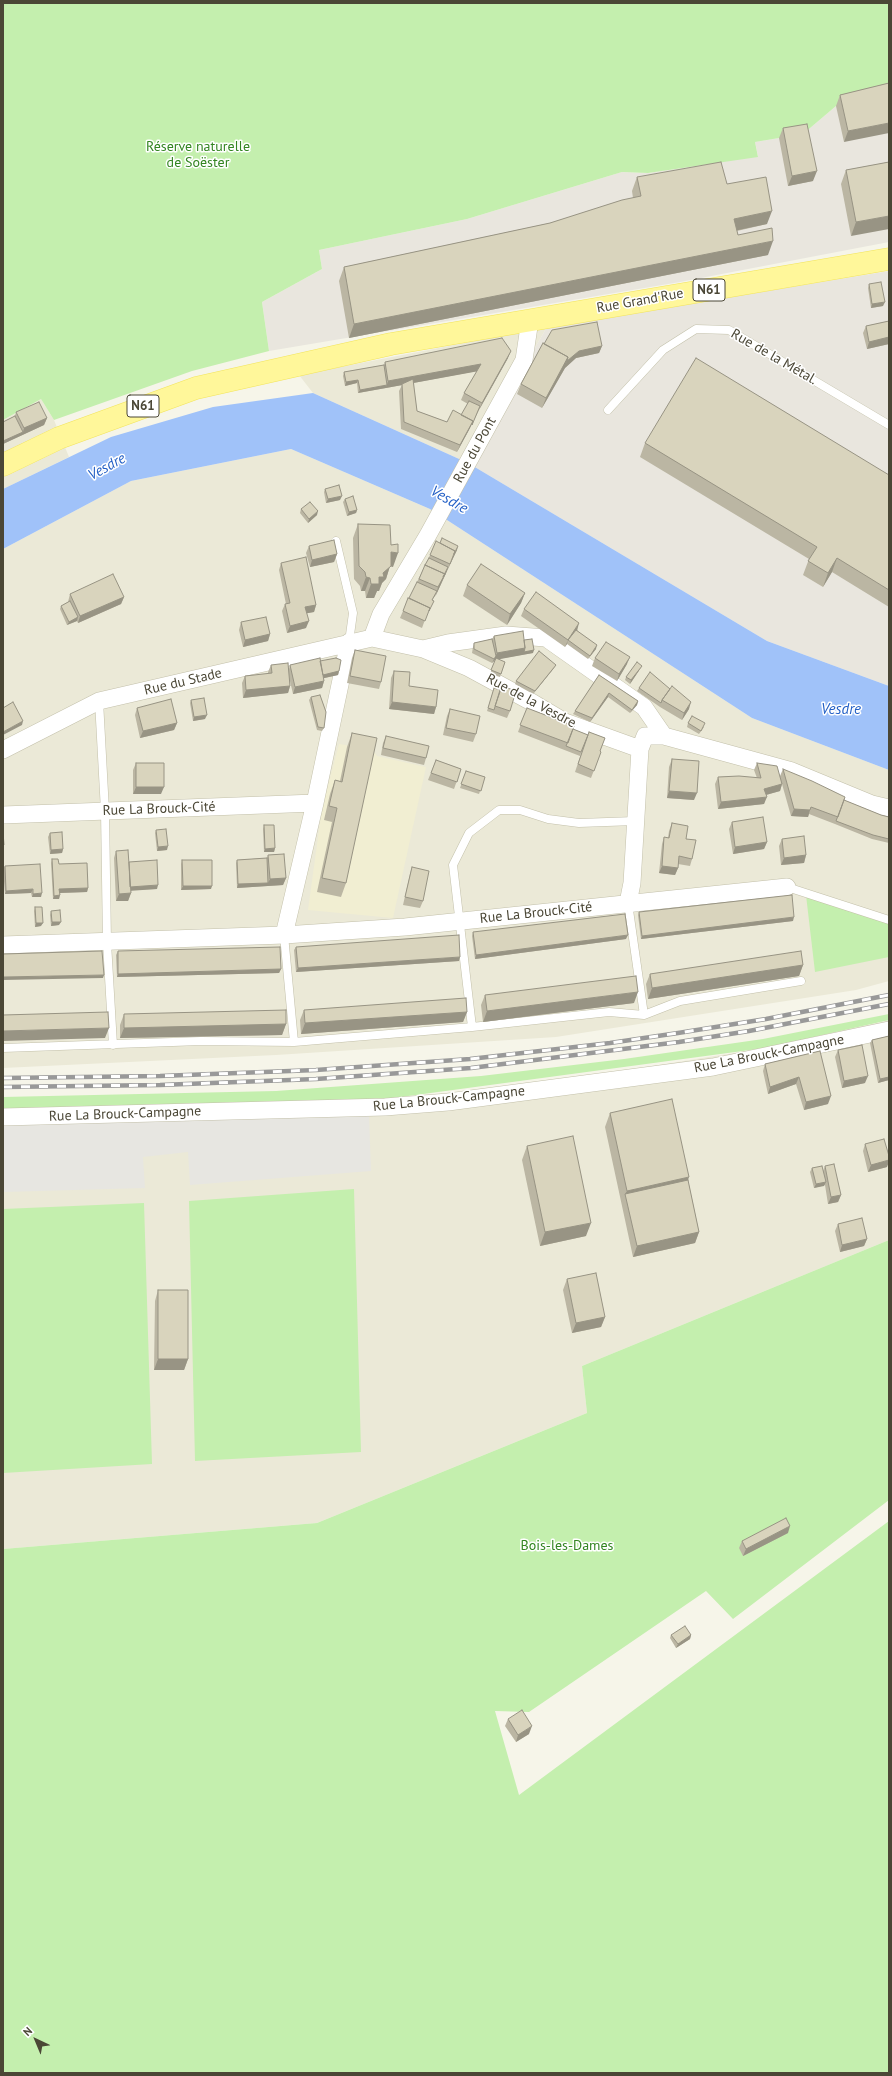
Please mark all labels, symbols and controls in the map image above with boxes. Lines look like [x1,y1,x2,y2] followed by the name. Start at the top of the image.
[146,139,250,172] park label: Réserve naturelle de Soëster
[693,279,725,301] road number: N61
[595,285,685,317] street label: Rue Grand'Rue
[728,326,820,388] street label: Rue de la Métal.
[127,395,159,417] road number: N61
[450,414,500,486] street label: Rue du Pont
[85,449,129,485] water label: Vesdre
[427,482,471,518] water label: Vesdre
[143,665,223,699] street label: Rue du Stade
[483,670,579,732] street label: Rue de la Vesdre
[821,701,861,719] water label: Vesdre
[102,799,216,819] street label: Rue La Brouck-Cité
[479,899,593,927] street label: Rue La Brouck-Cité
[693,1031,845,1077] street label: Rue La Brouck-Campagne
[372,1083,526,1115] street label: Rue La Brouck-Campagne
[49,1103,201,1125] street label: Rue La Brouck-Campagne
[521,1538,613,1554] park label: Bois-les-Dames
[16,2020,56,2060] north arrow
[20,2024,35,2039] text: N

